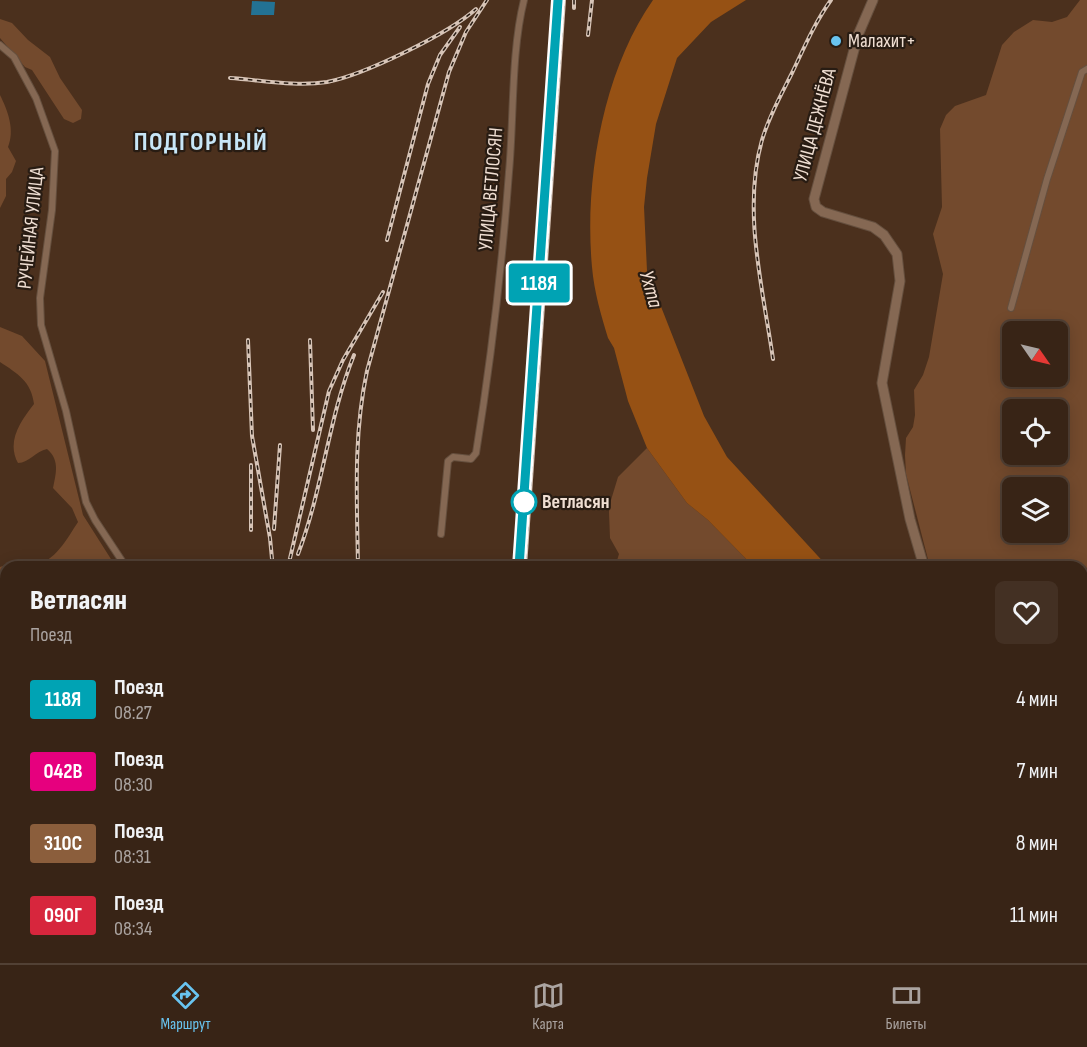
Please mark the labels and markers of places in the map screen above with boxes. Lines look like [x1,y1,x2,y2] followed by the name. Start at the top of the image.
[848,29,916,53] place label: Малахит+
[829,34,843,48] marker: Малахит+
[511,489,537,515] marker: Ветласян
[542,490,609,514] place label: Ветласян

